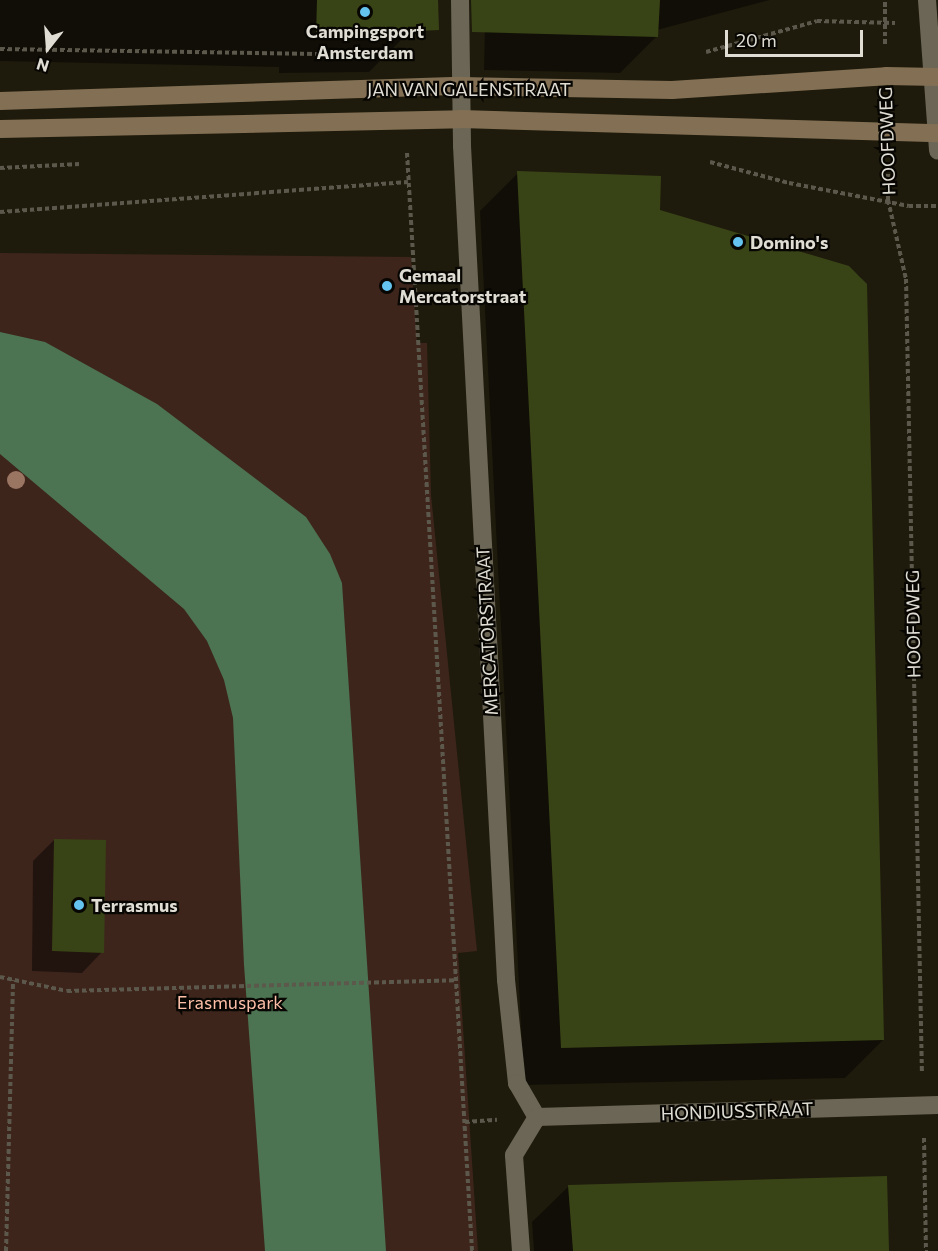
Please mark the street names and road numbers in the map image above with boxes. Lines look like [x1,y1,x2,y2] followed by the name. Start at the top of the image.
[367,78,571,100] street label: JAN VAN GALENSTRAAT
[874,86,900,196] street label: HOOFDWEG
[472,546,502,716] street label: MERCATORSTRAAT
[901,570,925,678] street label: HOOFDWEG
[660,1098,814,1124] street label: HONDIUSSTRAAT

